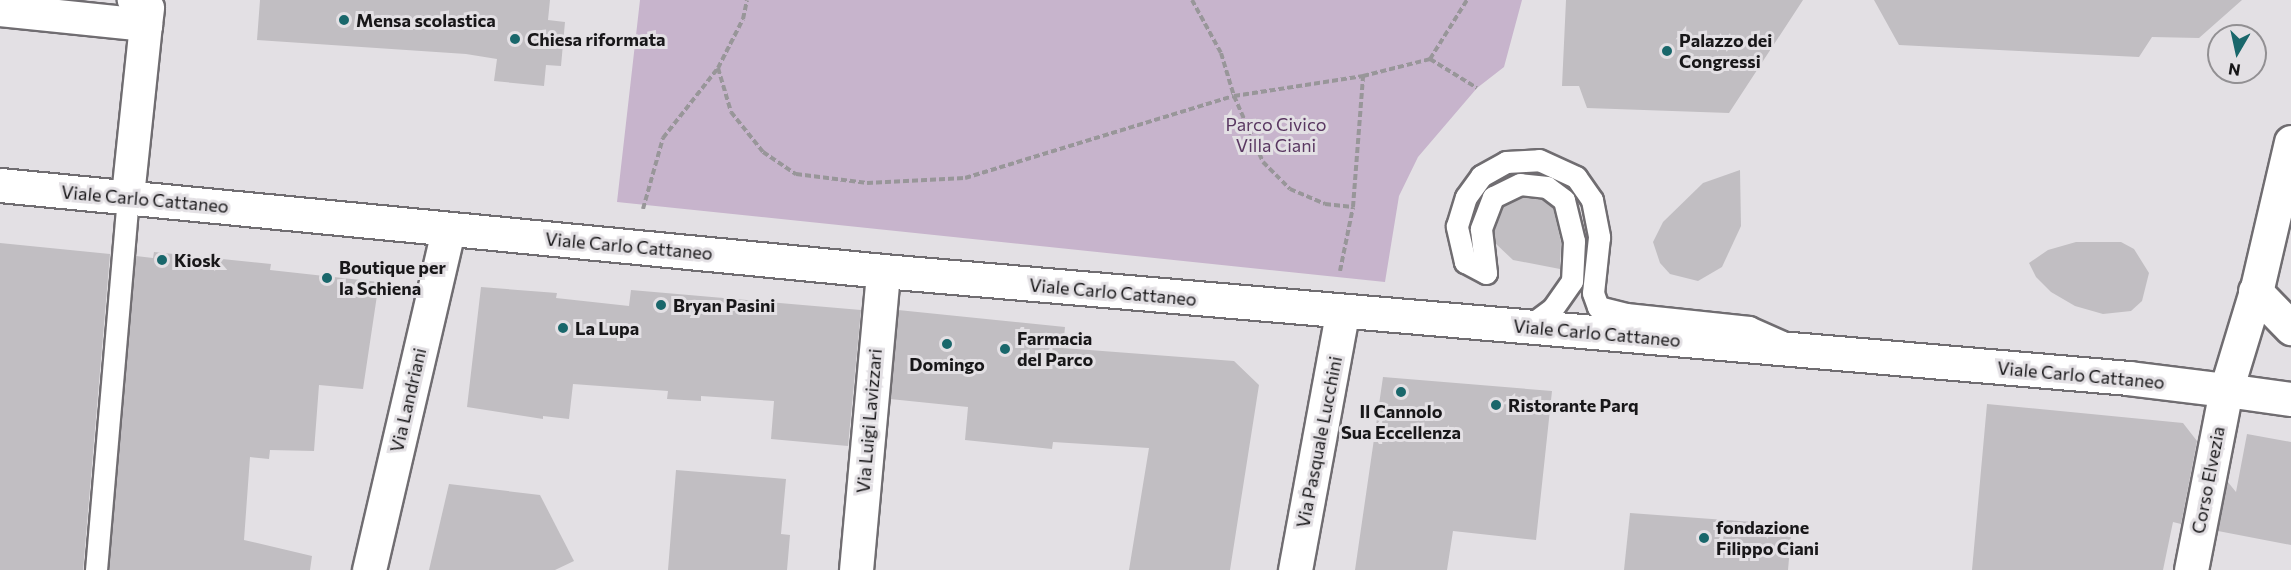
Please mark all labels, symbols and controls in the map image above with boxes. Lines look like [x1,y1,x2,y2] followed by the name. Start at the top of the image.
[356,9,496,31] place label: Mensa scolastica
[337,13,351,27] marker: Mensa scolastica
[2207,24,2267,84] north arrow
[527,28,665,50] place label: Chiesa riformata
[1679,30,1772,72] place label: Palazzo dei Congressi
[508,32,522,46] marker: Chiesa riformata
[1660,44,1674,58] marker: Palazzo dei Congressi
[2227,60,2242,81] text: N
[1225,114,1327,156] park label: Parco Civico Villa Ciani
[60,181,230,217] street label: Viale Carlo Cattaneo
[544,228,714,264] street label: Viale Carlo Cattaneo
[174,249,221,271] place label: Kiosk
[155,253,169,267] marker: Kiosk
[339,257,446,300] place label: Boutique per la Schiena
[320,271,334,285] marker: Boutique per la Schiena
[1028,274,1198,310] street label: Viale Carlo Cattaneo
[673,294,775,316] place label: Bryan Pasini
[654,298,668,312] marker: Bryan Pasini
[1512,315,1682,351] street label: Viale Carlo Cattaneo
[575,317,639,339] place label: La Lupa
[556,321,570,335] marker: La Lupa
[1017,328,1093,370] place label: Farmacia del Parco
[940,337,954,351] marker: Domingo
[998,342,1012,356] marker: Farmacia del Parco
[386,346,430,454] street label: Via Landriani
[852,348,886,494] street label: Via Luigi Lavizzari
[909,353,985,375] place label: Domingo
[1292,354,1346,530] street label: Via Pasquale Lucchini
[1996,357,2166,393] street label: Viale Carlo Cattaneo
[1394,385,1408,399] marker: Il Cannolo Sua Eccellenza
[1508,394,1639,416] place label: Ristorante Parq
[1489,398,1503,412] marker: Ristorante Parq
[1341,401,1461,444] place label: Il Cannolo Sua Eccellenza
[2187,424,2229,536] street label: Corso Elvezia
[1716,517,1819,560] place label: fondazione Filippo Ciani
[1697,531,1711,545] marker: fondazione Filippo Ciani

